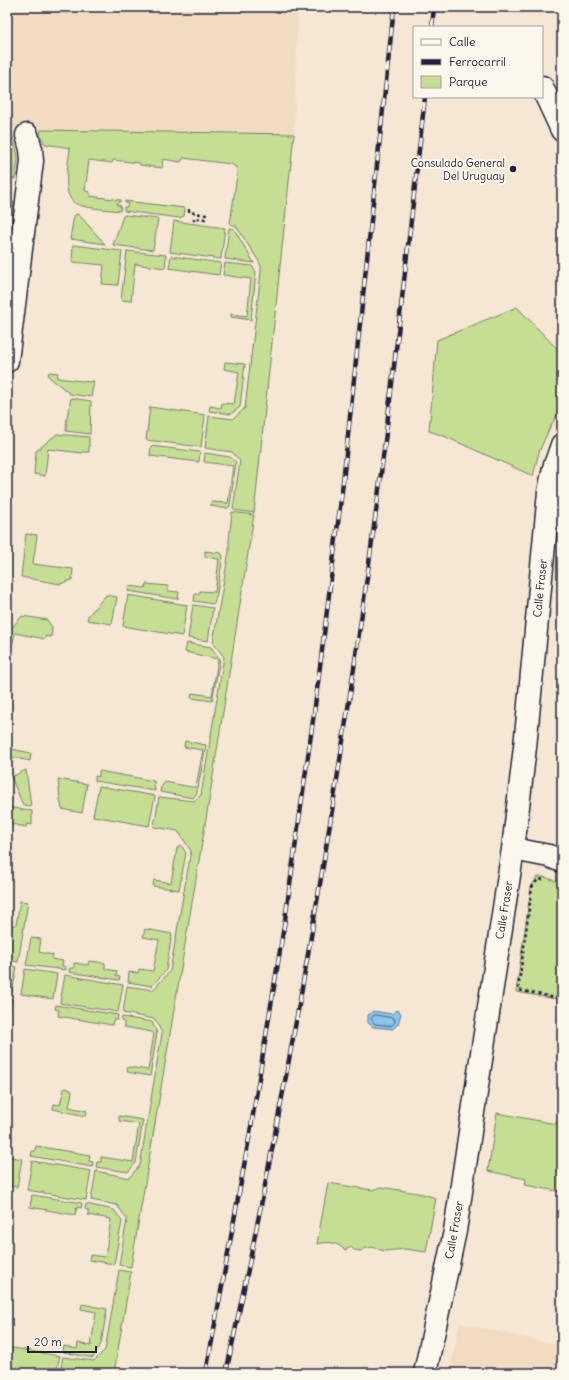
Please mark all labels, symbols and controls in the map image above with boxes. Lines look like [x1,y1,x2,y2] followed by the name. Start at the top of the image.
[413,26,543,98] legend
[449,34,476,49] text: Calle
[449,54,506,69] text: Ferrocarril
[449,74,488,89] text: Parque
[411,156,505,183] place label: Consulado General Del Uruguay
[508,164,518,174] marker: Consulado General Del Uruguay
[530,558,550,618] street label: Calle Fraser
[492,879,516,940] street label: Calle Fraser
[442,1199,466,1260] street label: Calle Fraser
[28,1328,96,1354] scale bar
[34,1334,62,1349] text: 20 m

